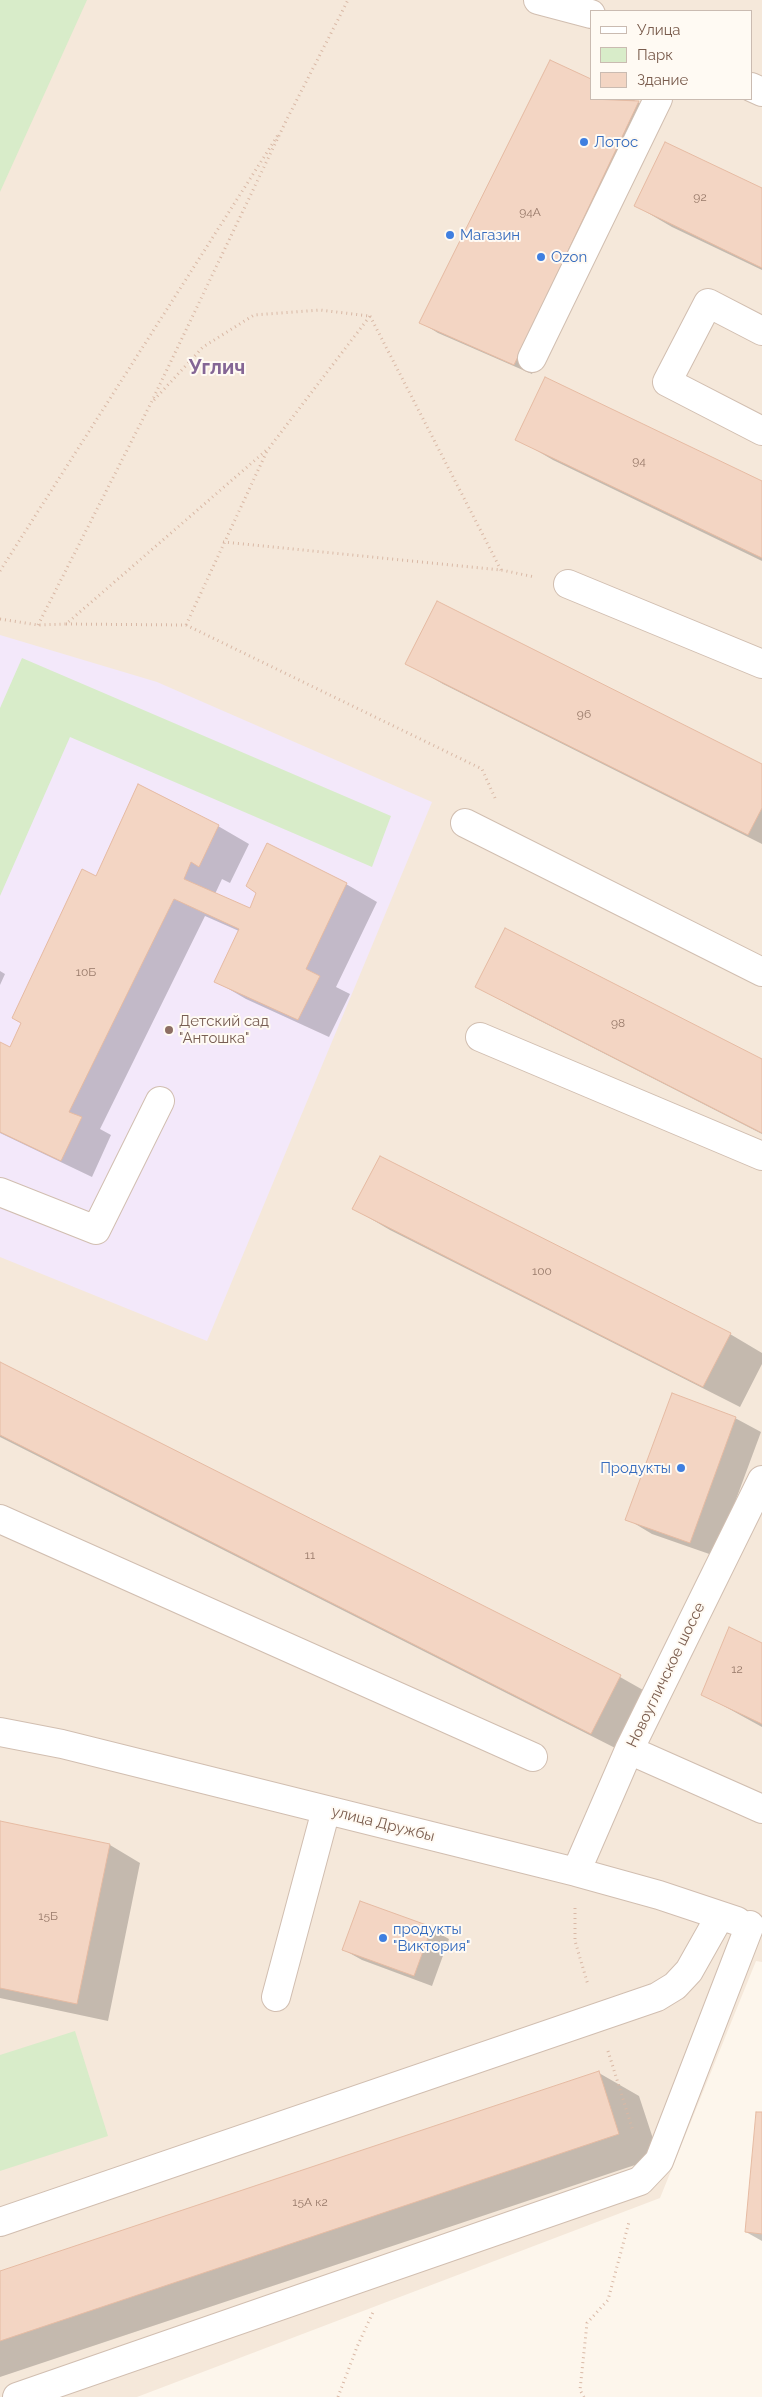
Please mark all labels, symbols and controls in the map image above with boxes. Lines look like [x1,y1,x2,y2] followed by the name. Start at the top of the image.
[590,10,752,100] legend
[637,21,681,39] text: Улица
[637,46,673,64] text: Парк
[637,71,688,89] text: Здание
[594,133,638,151] place label: Лотос
[578,136,590,148] marker: Лотос
[693,190,707,204] house number: 92
[519,205,541,219] house number: 94А
[460,226,520,244] place label: Магазин
[444,229,456,241] marker: Магазин
[551,248,587,266] place label: Ozon
[535,251,547,263] marker: Ozon
[189,356,245,380] district label: Углич
[632,454,646,468] house number: 94
[577,707,591,721] house number: 96
[76,965,96,979] house number: 10Б
[179,1012,269,1047] place label: Детский сад "Антошка"
[611,1016,625,1030] house number: 98
[163,1024,175,1036] marker: Детский сад "Антошка"
[532,1264,552,1278] house number: 100
[600,1459,671,1477] place label: Продукты
[675,1462,687,1474] marker: Продукты
[305,1548,315,1562] house number: 11
[623,1600,709,1750] street label: Новоугличское шоссе
[731,1662,743,1676] house number: 12
[330,1802,436,1846] street label: улица Дружбы
[38,1909,58,1923] house number: 15Б
[393,1920,470,1955] place label: продукты "Виктория"
[377,1932,389,1944] marker: продукты "Виктория"
[292,2195,328,2209] house number: 15А к2

